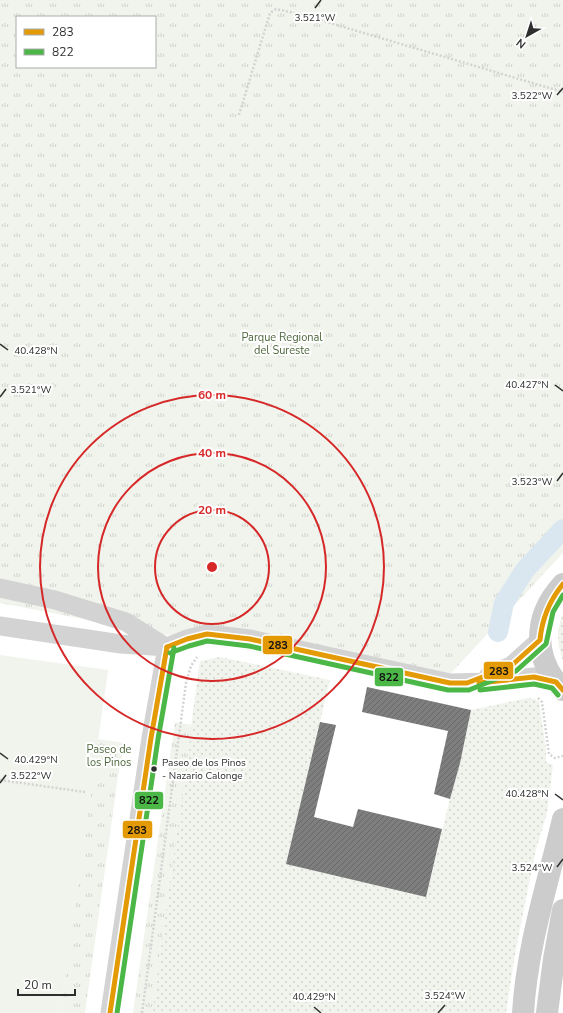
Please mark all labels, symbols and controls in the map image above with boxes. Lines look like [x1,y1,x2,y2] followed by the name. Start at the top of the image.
[294,11,336,25] text: 3.521°W
[16,16,156,68] legend
[507,16,547,56] north arrow
[52,24,74,40] text: 283
[513,35,529,52] text: N
[52,44,74,60] text: 822
[511,89,553,103] text: 3.522°W
[241,330,323,358] park label: Parque Regional del Sureste
[14,344,58,358] text: 40.428°N
[505,378,549,392] text: 40.427°N
[10,383,52,397] text: 3.521°W
[198,387,226,403] text: 60 m
[198,445,226,461] text: 40 m
[511,475,553,489] text: 3.523°W
[198,502,226,518] text: 20 m
[205,560,219,574] centre of rings
[262,635,293,655] line badge: 283
[268,638,288,653] text: 283
[483,661,514,680] line badge: 283
[489,664,509,679] text: 283
[374,667,404,687] line badge: 822
[379,670,399,685] text: 822
[87,742,132,770] park label: Paseo de los Pinos
[14,753,58,767] text: 40.429°N
[162,756,246,783] place label: Paseo de los Pinos - Nazario Calonge
[149,764,159,774] marker: Paseo de los Pinos - Nazario Calonge
[10,769,52,783] text: 3.522°W
[505,787,549,801] text: 40.428°N
[134,791,164,810] line badge: 822
[139,793,159,808] text: 822
[122,820,153,839] line badge: 283
[127,823,147,838] text: 283
[511,861,553,875] text: 3.524°W
[18,971,75,997] scale bar
[24,977,52,993] text: 20 m
[424,989,466,1003] text: 3.524°W
[292,990,336,1004] text: 40.429°N

